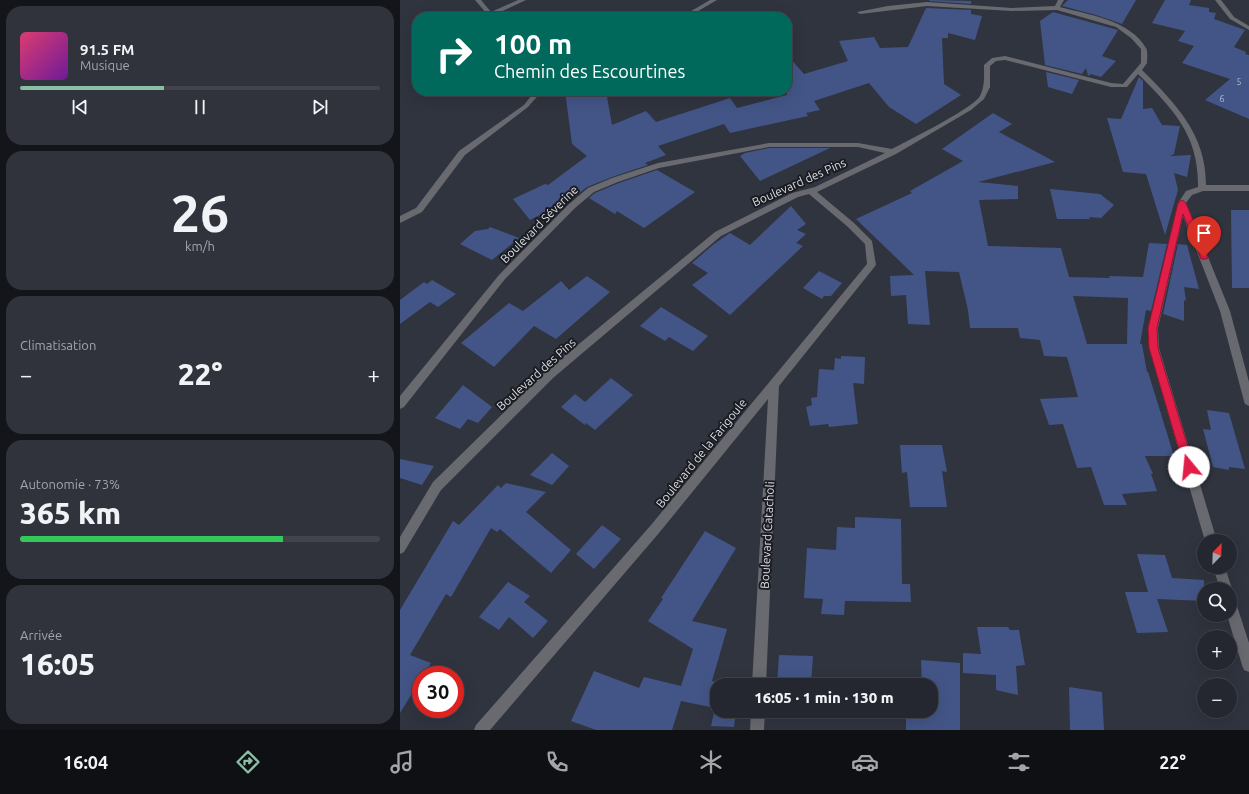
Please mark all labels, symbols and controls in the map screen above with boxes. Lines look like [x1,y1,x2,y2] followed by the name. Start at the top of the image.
[428,28,480,80] icon: right
[494,28,572,59] text: 100 m
[80,41,134,58] text: 91.5 FM
[80,58,130,72] text: Musique
[494,61,685,81] text: Chemin des Escourtines
[1236,77,1242,87] house number: 5
[1219,94,1225,104] house number: 6
[69,96,91,118] icon: previous
[189,96,211,118] icon: pause
[309,96,331,118] icon: next
[750,155,848,209] street label: Boulevard des Pins
[498,183,580,265] street label: Boulevard Séverine
[171,184,229,242] text: 26
[1187,216,1221,257] pin
[1193,222,1215,244] icon: arrive
[185,239,215,253] text: km/h
[494,335,578,413] street label: Boulevard des Pins
[20,338,96,352] text: Climatisation
[178,357,222,391] text: 22°
[20,362,32,387] text: −
[368,362,380,387] text: +
[653,396,749,510] street label: Boulevard de la Farigoule
[1168,446,1210,488] position arrow
[20,477,120,491] text: Autonomie · 73%
[758,481,776,589] street label: Boulevard Catacholi
[20,496,121,530] text: 365 km
[1197,534,1237,574] north arrow
[1197,534,1237,718] map controls
[1197,582,1237,622] button: search
[20,628,62,642] text: Arrivée
[1197,630,1237,670] button: +
[20,647,95,681] text: 16:05
[412,666,464,718] speed limit sign: 30
[1197,678,1237,718] button: −
[754,689,894,706] text: 16:05 · 1 min · 130 m
[234,748,262,776] icon: directions
[388,748,416,776] icon: music
[543,748,571,776] icon: phone
[697,748,725,776] icon: climate
[851,748,879,776] icon: car
[1005,748,1033,776] icon: filters
[63,752,108,772] text: 16:04
[1159,752,1186,772] text: 22°

